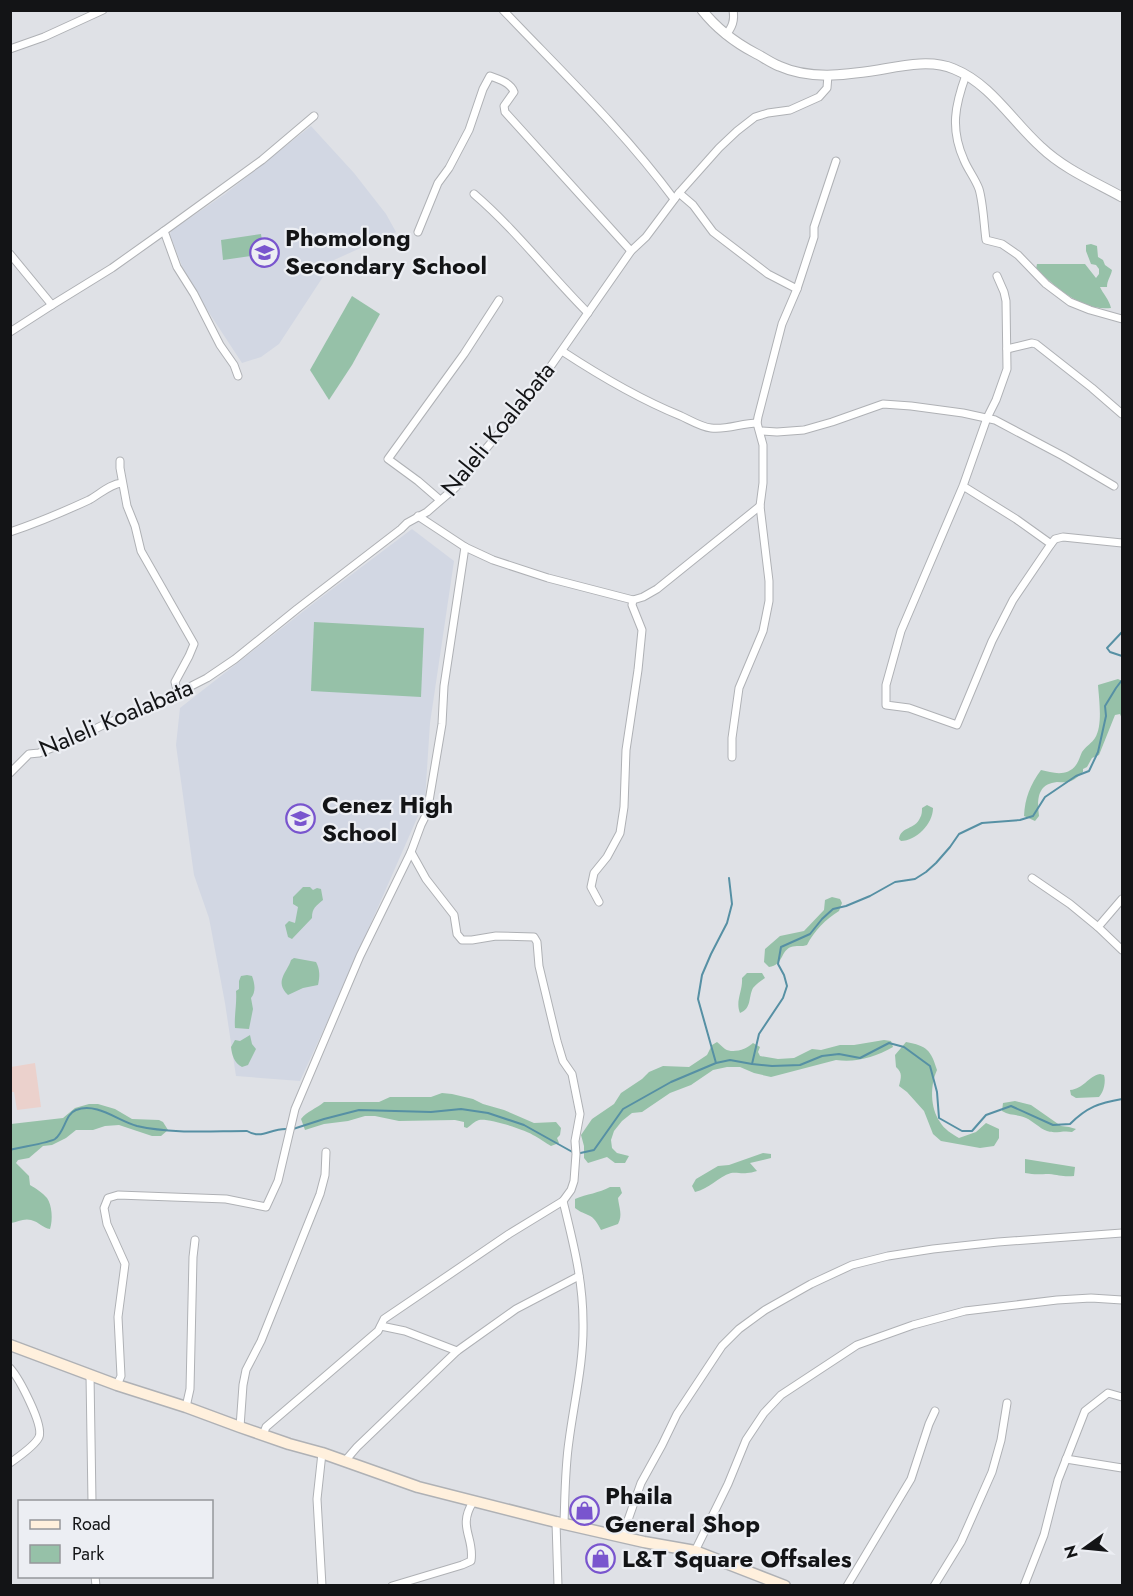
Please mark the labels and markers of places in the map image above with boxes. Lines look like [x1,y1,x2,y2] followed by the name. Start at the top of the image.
[285,220,487,283] place label: Phomolong Secondary School
[248,236,280,268] school or university icon: Phomolong Secondary School
[322,787,453,850] place label: Cenez High School
[285,803,317,835] school or university icon: Cenez High School
[605,1478,760,1541] place label: Phaila General Shop
[568,1494,600,1526] shop icon: Phaila General Shop
[622,1541,852,1576] place label: L&T Square Offsales
[585,1543,617,1575] shop icon: L&T Square Offsales

